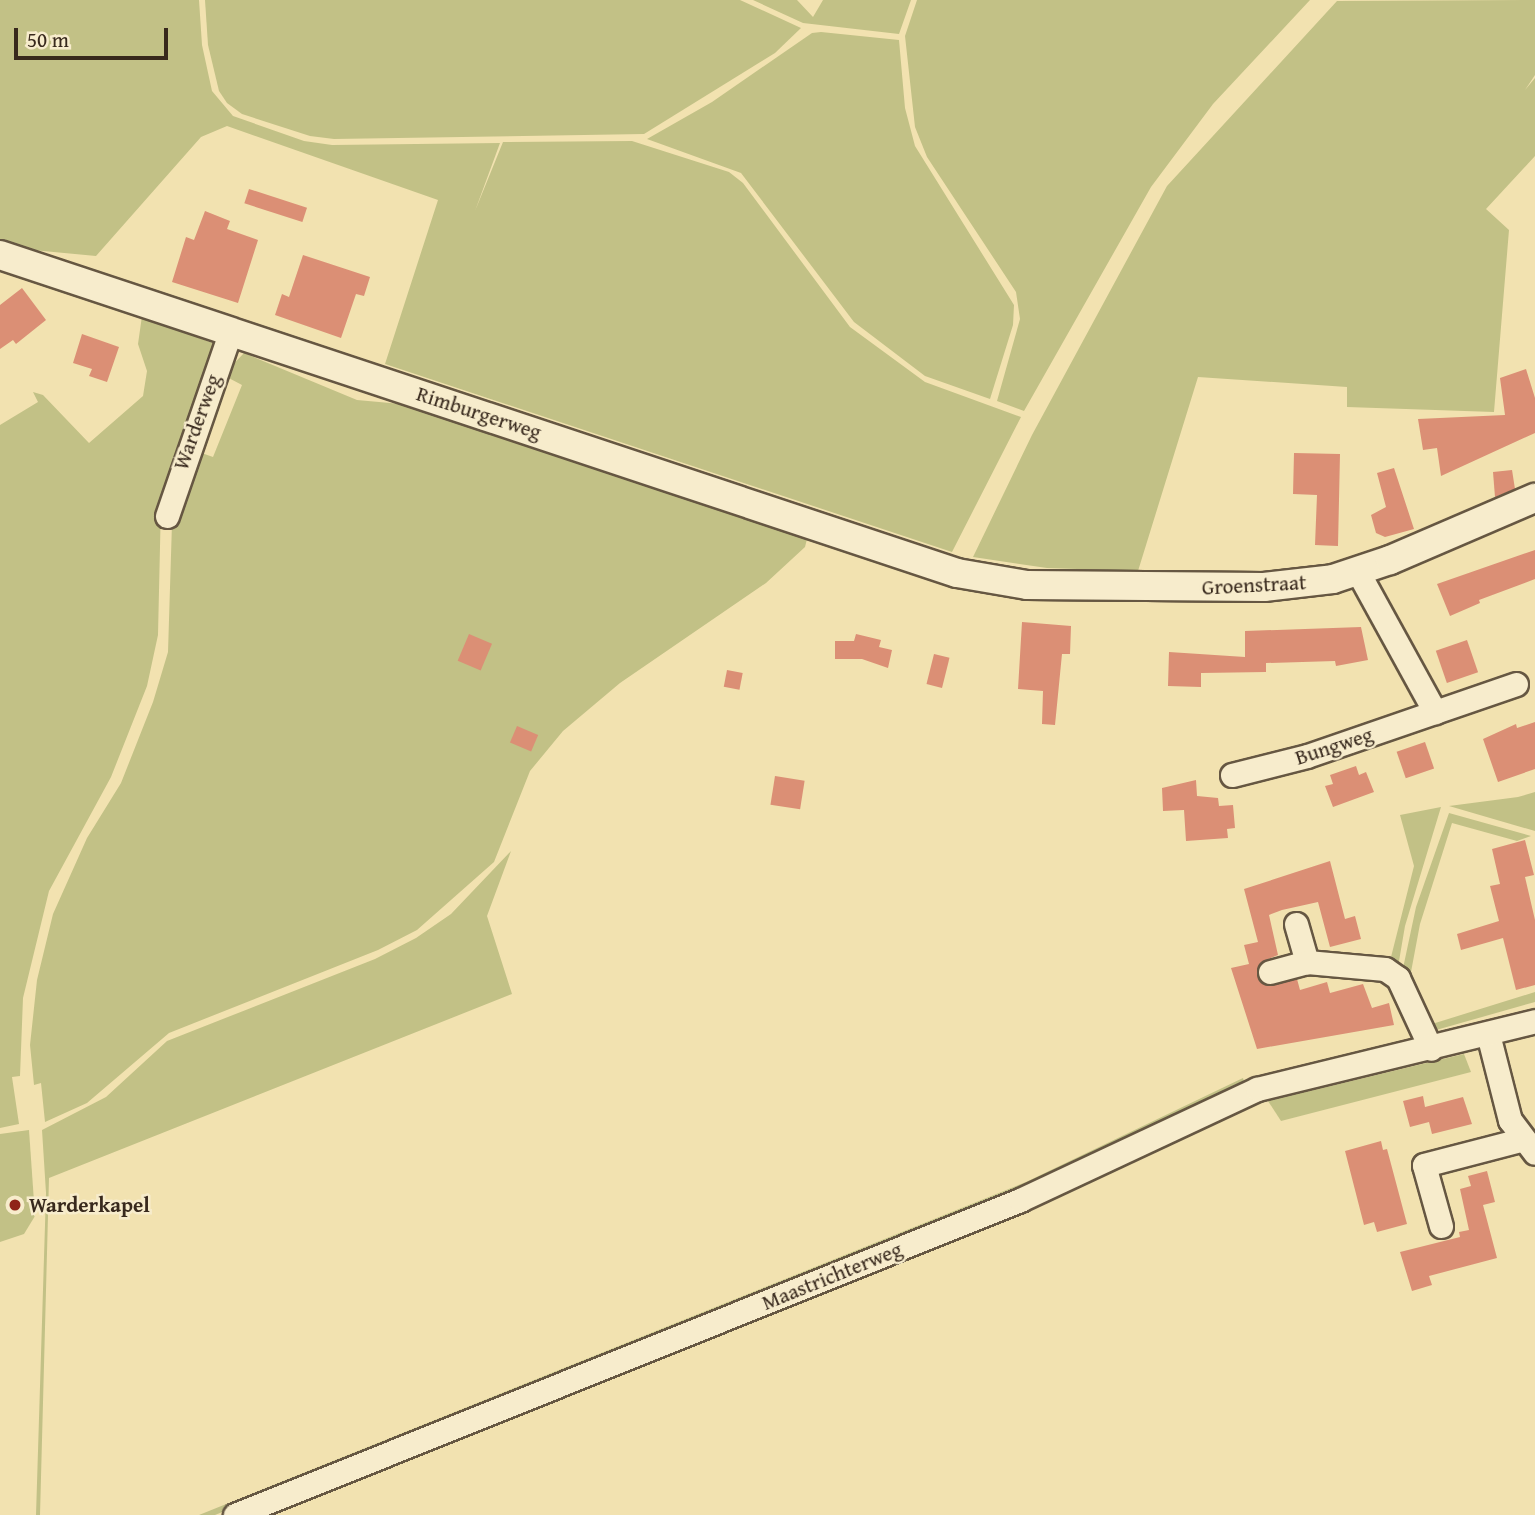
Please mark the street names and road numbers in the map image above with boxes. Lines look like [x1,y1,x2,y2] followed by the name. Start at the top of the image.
[168,371,226,473] street label: Warderweg
[413,381,545,445] street label: Rimburgerweg
[1201,570,1307,600] street label: Groenstraat
[1292,722,1376,770] street label: Bungweg
[758,1236,906,1316] street label: Maastrichterweg

